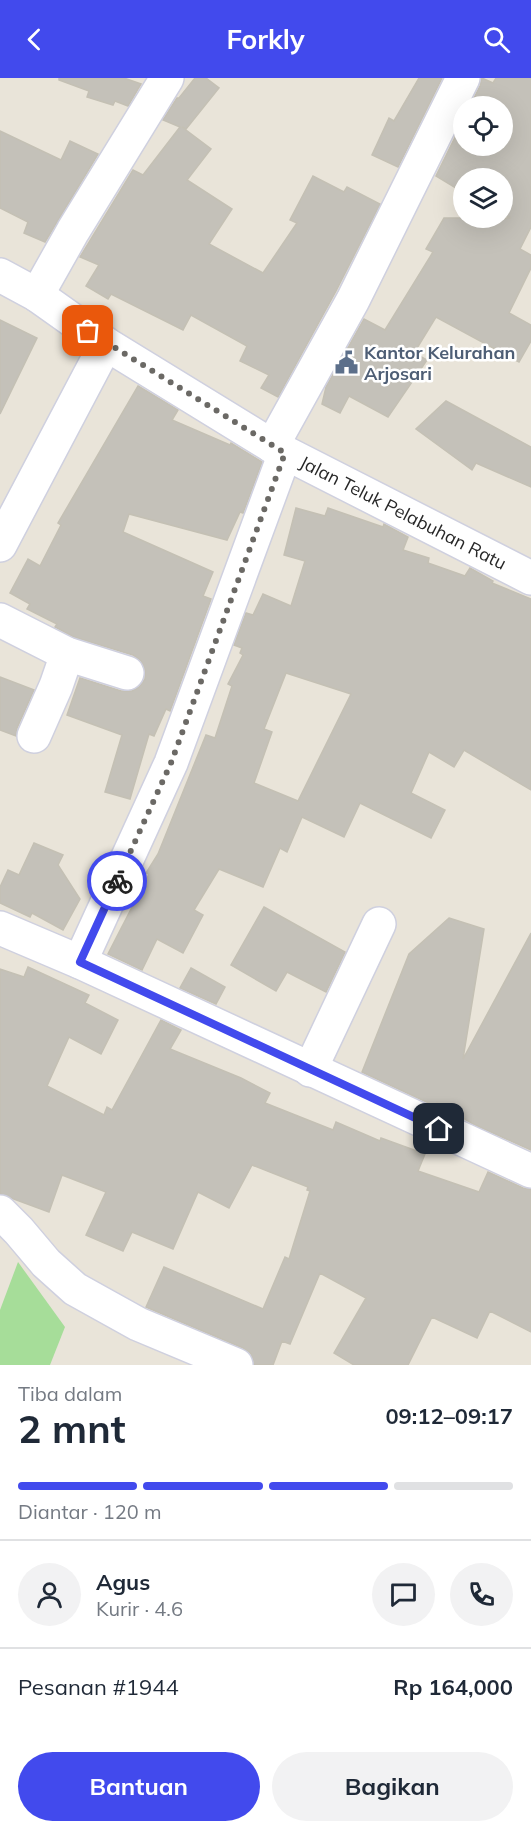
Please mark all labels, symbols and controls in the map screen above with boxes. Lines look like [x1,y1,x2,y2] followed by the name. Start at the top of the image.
[226,22,305,56] text: Forkly
[18,23,51,56] icon: back
[480,23,513,56] icon: search
[453,96,513,228] map controls
[453,96,513,156] button: locate
[453,168,513,228] button: layers
[62,305,113,356] pin
[71,314,104,347] icon: bag
[364,341,515,385] place label: Kantor Kelurahan Arjosari
[333,350,359,376] public building icon: Kantor Kelurahan Arjosari
[296,450,510,575] street label: Jalan Teluk Pelabuhan Ratu
[87,851,147,911] courier
[101,865,134,898] icon: bike
[413,1103,464,1154] pin
[422,1112,455,1145] icon: home
[18,1381,122,1406] text: Tiba dalam
[385,1402,513,1430] text: 09:12–09:17
[18,1404,125,1453] text: 2 mnt
[18,1499,162,1524] text: Diantar · 120 m
[18,1563,81,1626] button: person
[372,1563,435,1626] button: chat
[450,1563,513,1626] button: phone
[96,1568,150,1596] text: Agus
[96,1596,183,1621] text: Kurir · 4.6
[18,1673,179,1701] text: Pesanan #1944
[393,1673,513,1701] text: Rp 164,000
[18,1752,260,1821] button: Bantuan
[272,1752,513,1821] button: Bagikan

